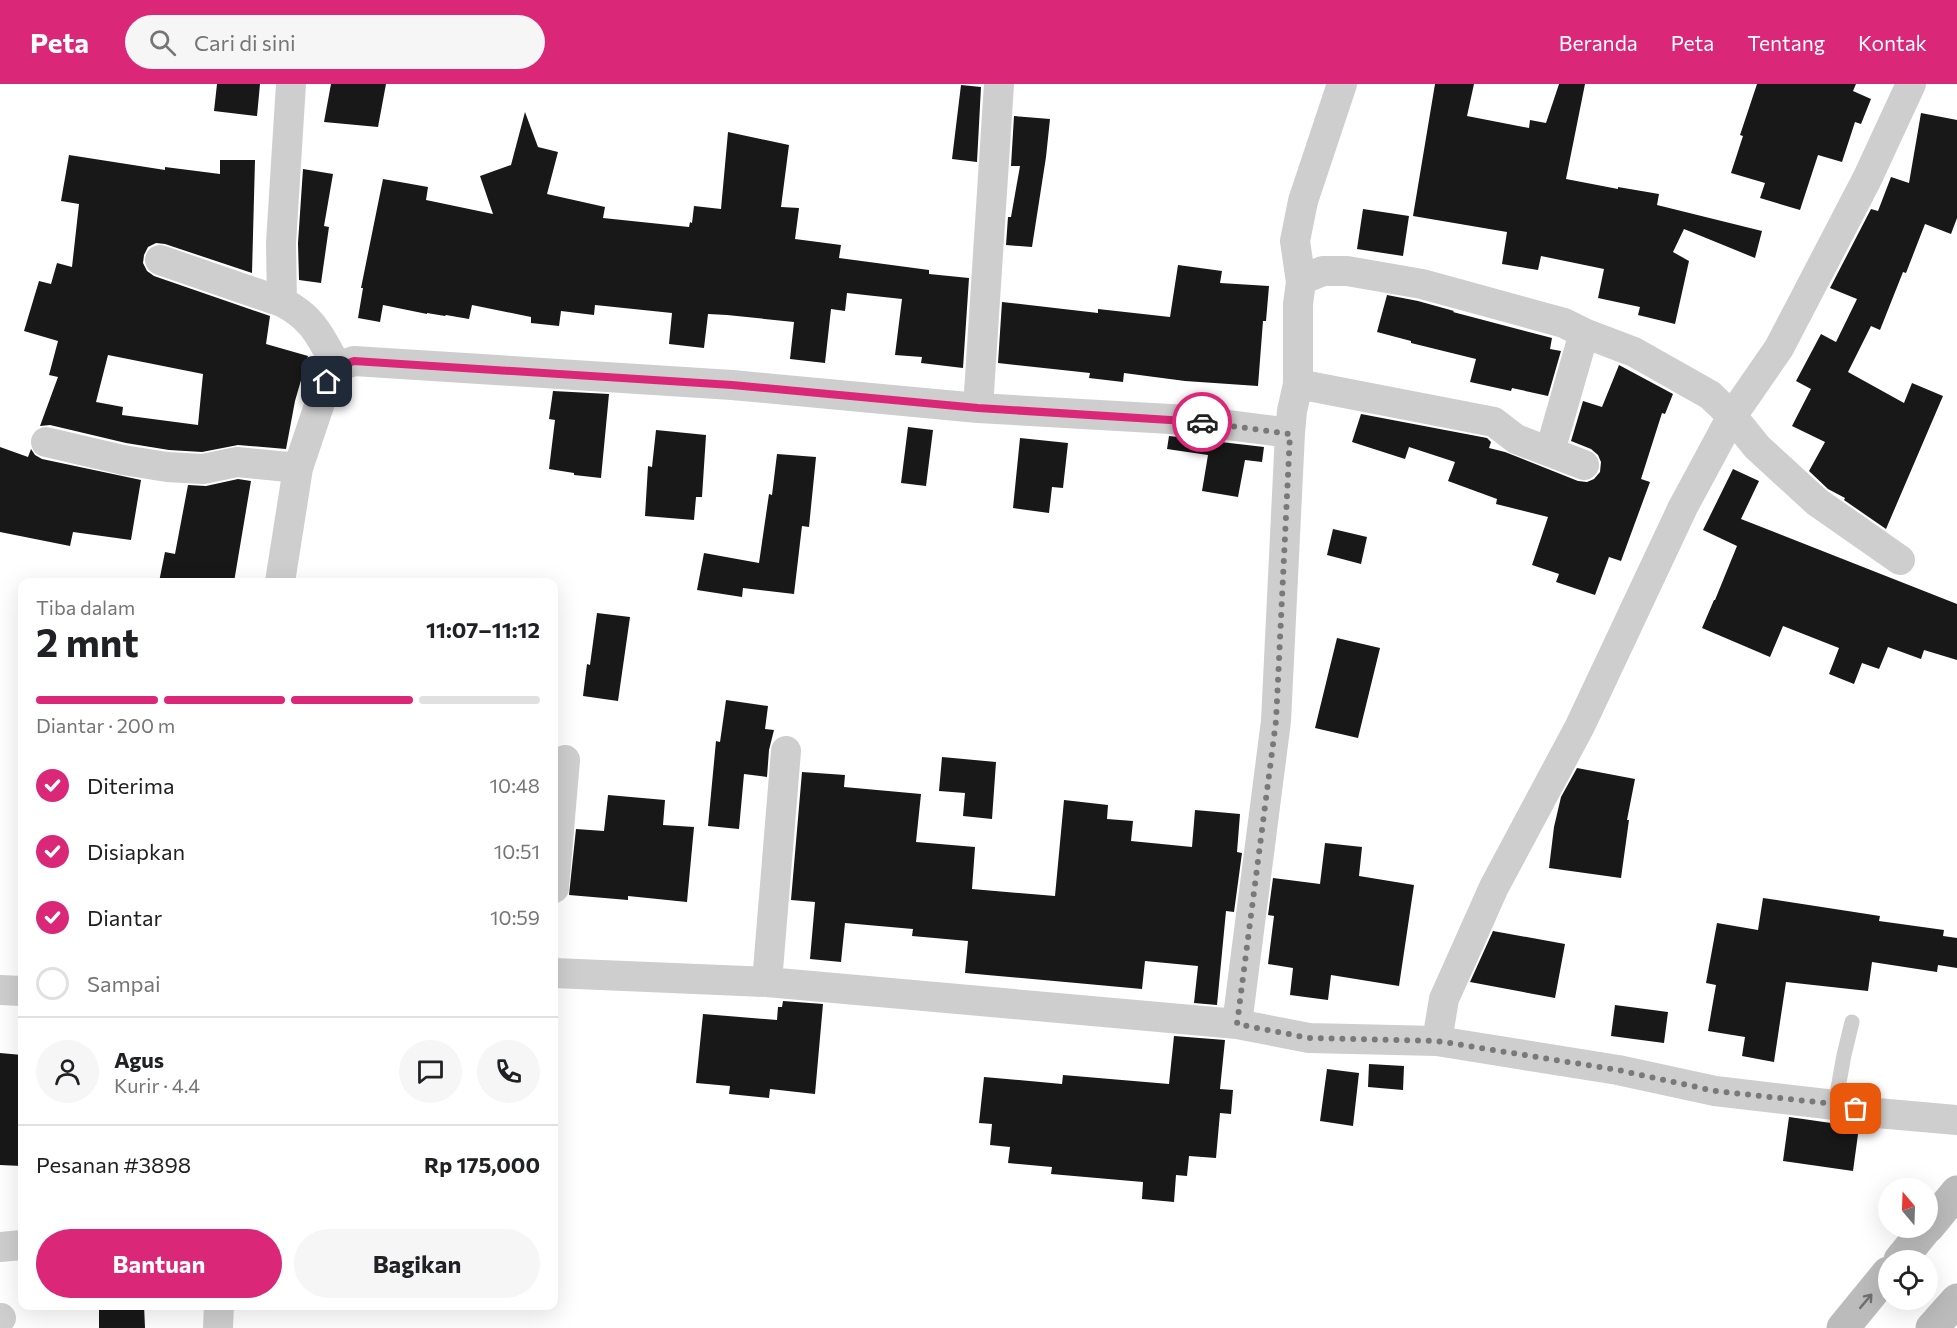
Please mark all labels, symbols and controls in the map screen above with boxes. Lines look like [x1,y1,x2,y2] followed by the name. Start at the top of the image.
[125,15,545,69] search box
[30,25,89,59] text: Peta
[146,26,179,59] icon: search
[194,29,296,56] text: Cari di sini
[1559,30,1638,55] text: Beranda
[1671,30,1714,55] text: Peta
[1747,30,1825,55] text: Tentang
[1858,30,1927,55] text: Kontak
[301,356,352,407] pin
[310,365,343,398] icon: home
[1172,392,1232,452] courier
[1186,406,1219,439] icon: car
[36,595,135,619] text: Tiba dalam
[426,616,540,643] text: 11:07–11:12
[36,617,139,665] text: 2 mnt
[36,713,175,737] text: Diantar · 200 m
[36,769,69,802] icon: check
[87,772,174,799] text: Diterima
[490,773,540,797] text: 10:48
[36,835,69,868] icon: check
[87,838,185,865] text: Disiapkan
[494,839,540,863] text: 10:51
[36,901,69,934] icon: check
[87,904,162,931] text: Diantar
[490,905,540,929] text: 10:59
[87,970,161,997] text: Sampai
[36,1040,99,1103] button: person
[399,1040,462,1103] button: chat
[477,1040,540,1103] button: phone
[114,1046,164,1073] text: Agus
[114,1073,200,1097] text: Kurir · 4.4
[1830,1083,1881,1134] pin
[1839,1092,1872,1125] icon: bag
[36,1151,191,1178] text: Pesanan #3898
[424,1151,540,1178] text: Rp 175,000
[1878,1178,1938,1238] north arrow
[1878,1178,1938,1310] map controls
[36,1229,282,1298] button: Bantuan
[294,1229,540,1298] button: Bagikan
[1878,1250,1938,1310] button: locate
[1859,1293,1872,1309] one-way arrow

